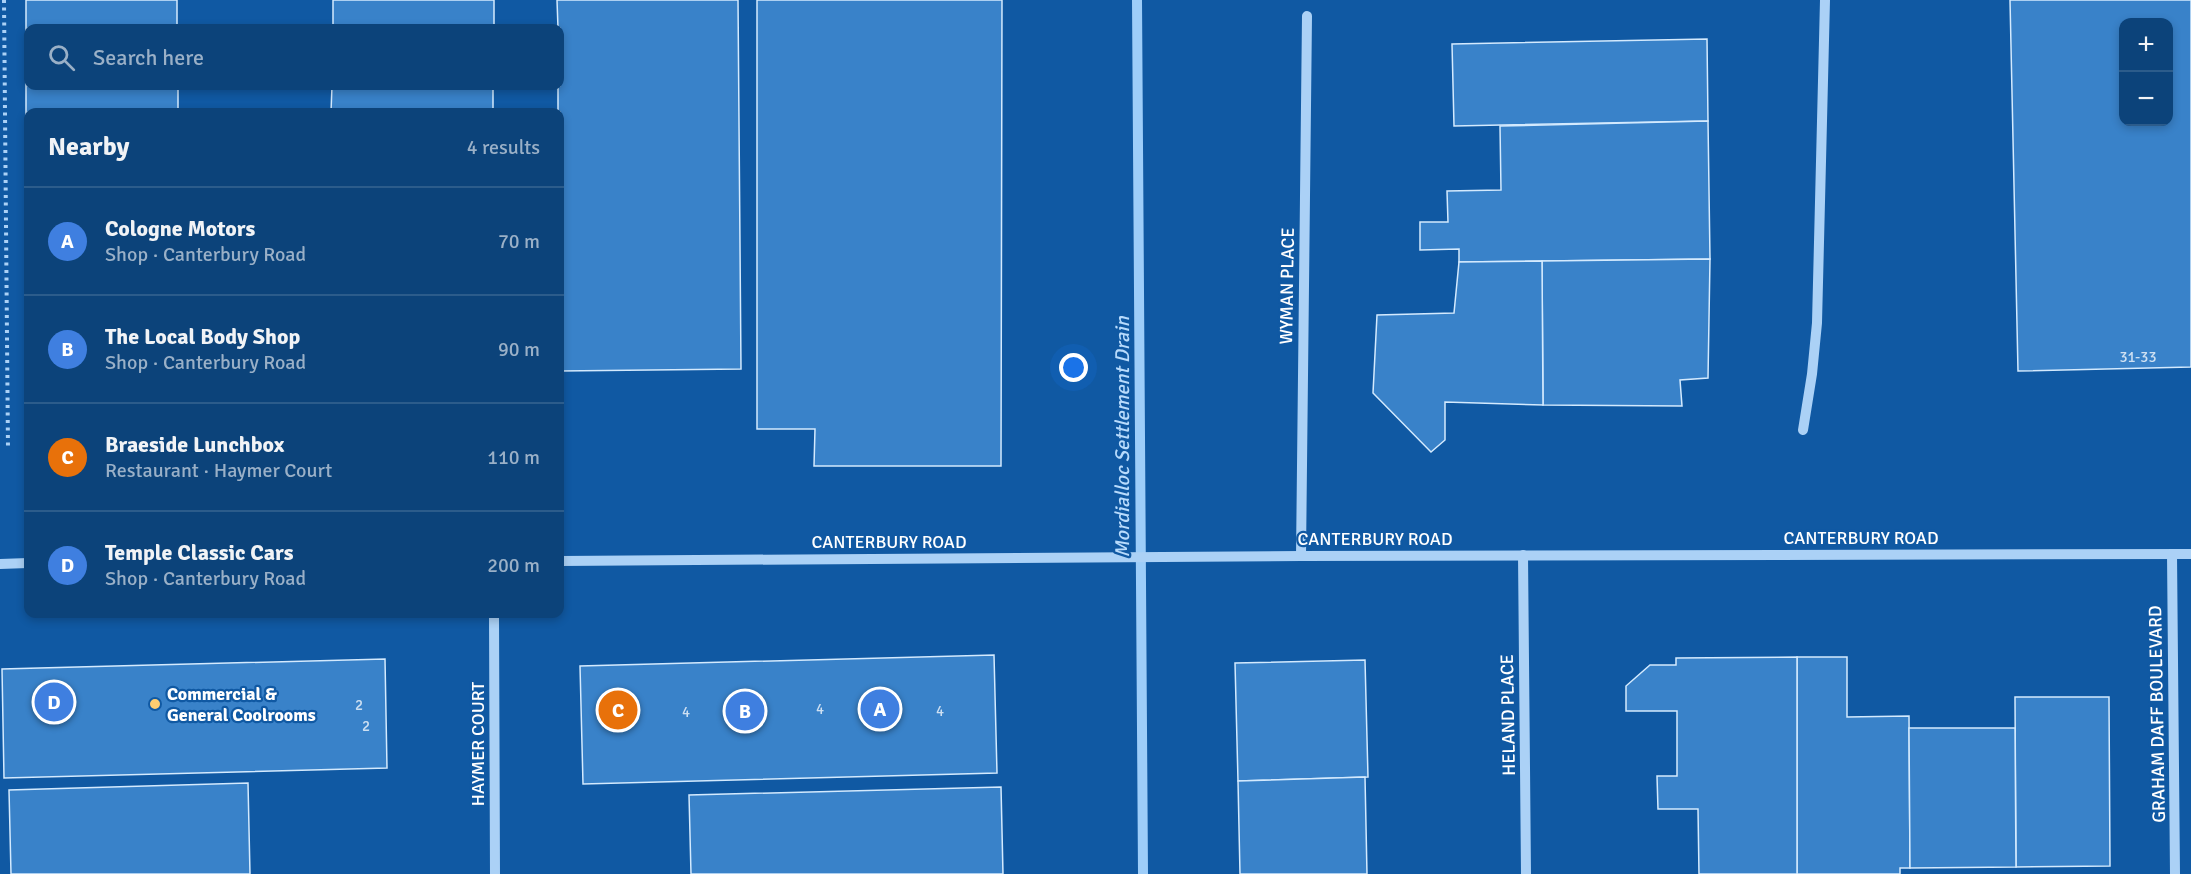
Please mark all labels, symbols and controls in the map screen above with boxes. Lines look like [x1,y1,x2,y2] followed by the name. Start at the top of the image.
[2119,18,2173,126] map controls
[2119,18,2173,72] button: +
[24,24,564,90] search box
[45,41,78,74] icon: search
[93,44,204,71] text: Search here
[2119,72,2173,126] button: −
[48,131,129,163] text: Nearby
[467,135,540,160] text: 4 results
[105,215,255,242] text: Cologne Motors
[1275,227,1299,345] street label: WYMAN PLACE
[61,229,74,254] text: A
[498,229,540,254] text: 70 m
[105,242,306,267] text: Shop · Canterbury Road
[1110,315,1135,558] water label: Mordialloc Settlement Drain
[105,323,300,350] text: The Local Body Shop
[61,337,74,362] text: B
[498,337,540,362] text: 90 m
[2119,348,2157,366] house number: 31-33
[105,350,306,375] text: Shop · Canterbury Road
[1059,353,1088,382] your location
[105,431,284,458] text: Braeside Lunchbox
[61,445,74,470] text: C
[487,445,540,470] text: 110 m
[105,458,332,483] text: Restaurant · Haymer Court
[1783,527,1939,549] street label: CANTERBURY ROAD
[1297,528,1453,550] street label: CANTERBURY ROAD
[811,531,967,553] street label: CANTERBURY ROAD
[105,539,293,566] text: Temple Classic Cars
[61,553,74,578] text: D
[487,553,540,578] text: 200 m
[105,566,306,591] text: Shop · Canterbury Road
[2144,605,2170,823] street label: GRAHAM DAFF BOULEVARD
[1496,654,1520,776] street label: HELAND PLACE
[34,680,74,724] pin: D
[467,682,489,806] street label: HAYMER COURT
[167,683,316,726] place label: Commercial & General Coolrooms
[860,686,900,732] pin: A
[598,688,638,732] pin: C
[726,688,764,734] pin: B
[355,696,363,714] house number: 2
[148,697,162,711] marker: Commercial & General Coolrooms
[816,700,824,718] house number: 4
[936,702,944,720] house number: 4
[682,703,690,721] house number: 4
[362,717,370,735] house number: 2

